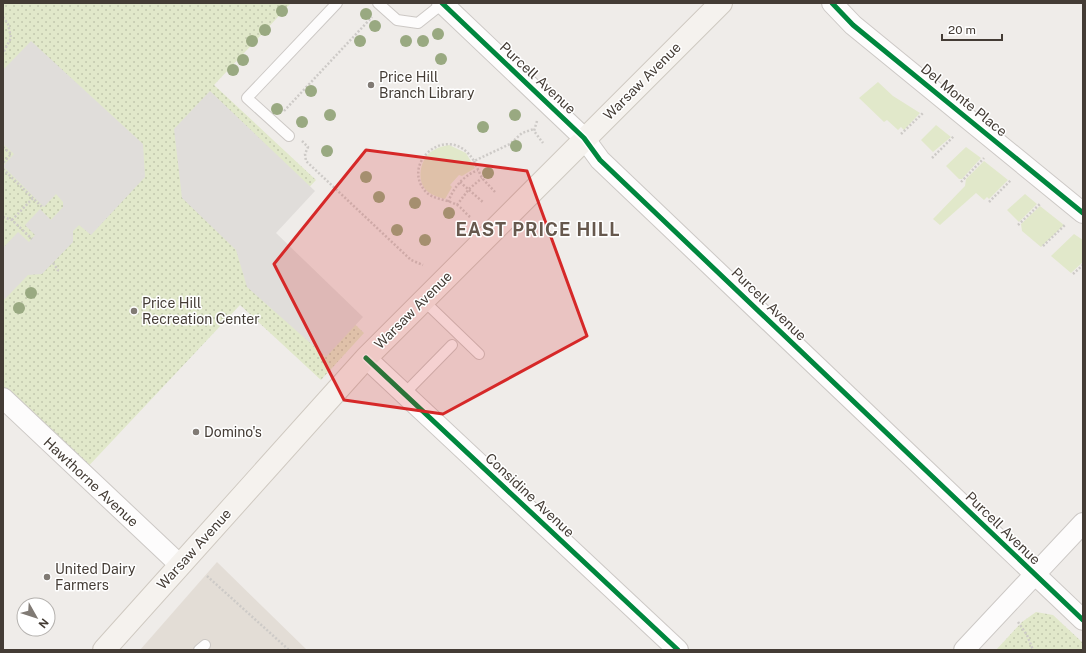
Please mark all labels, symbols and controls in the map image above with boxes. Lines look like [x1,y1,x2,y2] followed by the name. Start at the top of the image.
[942,16,1002,42] scale bar
[948,23,976,37] text: 20 m
[497,39,579,117] street label: Purcell Avenue
[600,39,684,123] street label: Warsaw Avenue
[918,60,1010,140] street label: Del Monte Place
[379,69,475,101] place label: Price Hill Branch Library
[366,80,376,90] marker: Price Hill Branch Library
[455,219,621,240] district label: EAST PRICE HILL
[728,264,810,344] street label: Purcell Avenue
[371,268,455,352] street label: Warsaw Avenue
[142,295,260,327] place label: Price Hill Recreation Center
[129,306,139,316] marker: Price Hill Recreation Center
[204,424,262,440] place label: Domino's
[191,427,201,437] marker: Domino's
[40,434,142,530] street label: Hawthorne Avenue
[482,450,578,540] street label: Considine Avenue
[962,488,1044,568] street label: Purcell Avenue
[154,505,234,593] street label: Warsaw Avenue
[55,561,136,593] place label: United Dairy Farmers
[42,572,52,582] marker: United Dairy Farmers
[16,597,56,637] north arrow
[36,616,51,630] text: N

